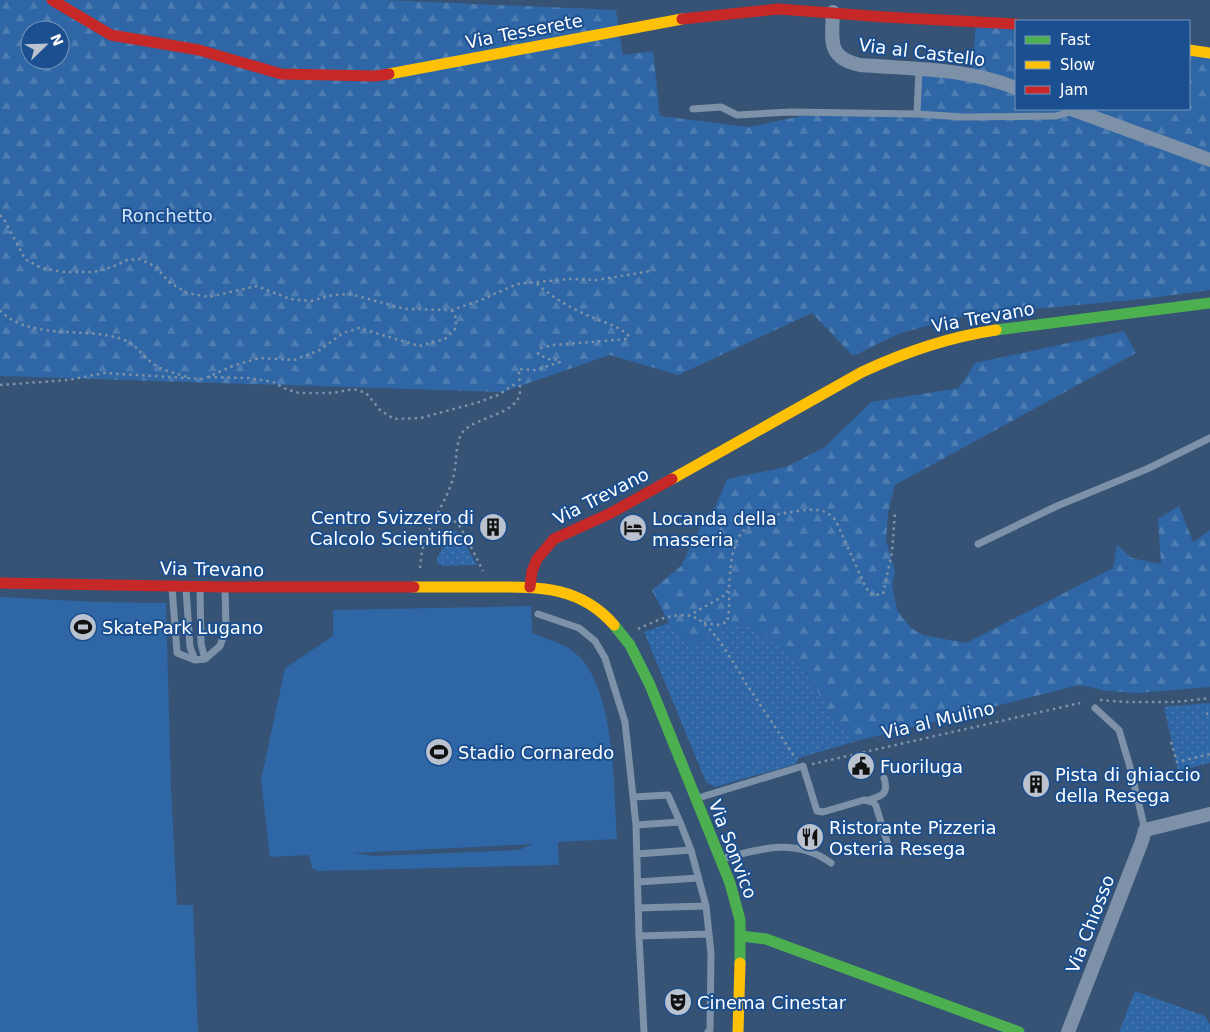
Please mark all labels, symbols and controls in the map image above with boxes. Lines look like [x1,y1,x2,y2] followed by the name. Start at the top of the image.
[464,9,584,53] street label: Via Tesserete
[20,20,70,70] north arrow
[1015,20,1190,110] legend
[47,31,67,48] text: N
[1060,31,1090,49] text: Fast
[857,34,987,70] street label: Via al Castello
[1060,56,1095,74] text: Slow
[1059,81,1088,99] text: Jam
[121,205,213,226] park label: Ronchetto
[930,298,1036,336] street label: Via Trevano
[550,463,652,529] street label: Via Trevano
[310,507,474,549] place label: Centro Svizzero di Calcolo Scientifico
[652,508,777,550] place label: Locanda della masseria
[478,512,508,542] building icon: Centro Svizzero di Calcolo Scientifico
[618,513,648,543] hotel icon: Locanda della masseria
[160,558,264,580] street label: Via Trevano
[68,612,98,642] sports icon: SkatePark Lugano
[102,617,263,638] place label: SkatePark Lugano
[880,697,996,743] street label: Via al Mulino
[424,737,454,767] sports icon: Stadio Cornaredo
[458,742,614,763] place label: Stadio Cornaredo
[846,751,876,781] public building icon: Fuoriluga
[880,756,963,777] place label: Fuoriluga
[1055,764,1200,806] place label: Pista di ghiaccio della Resega
[1021,769,1051,799] building icon: Pista di ghiaccio della Resega
[705,797,761,901] street label: Via Sonvico
[829,817,997,859] place label: Ristorante Pizzeria Osteria Resega
[795,822,825,852] restaurant icon: Ristorante Pizzeria Osteria Resega
[1062,872,1118,976] street label: Via Chiosso
[663,987,693,1017] theatre icon: Cinema Cinestar
[697,992,847,1013] place label: Cinema Cinestar

